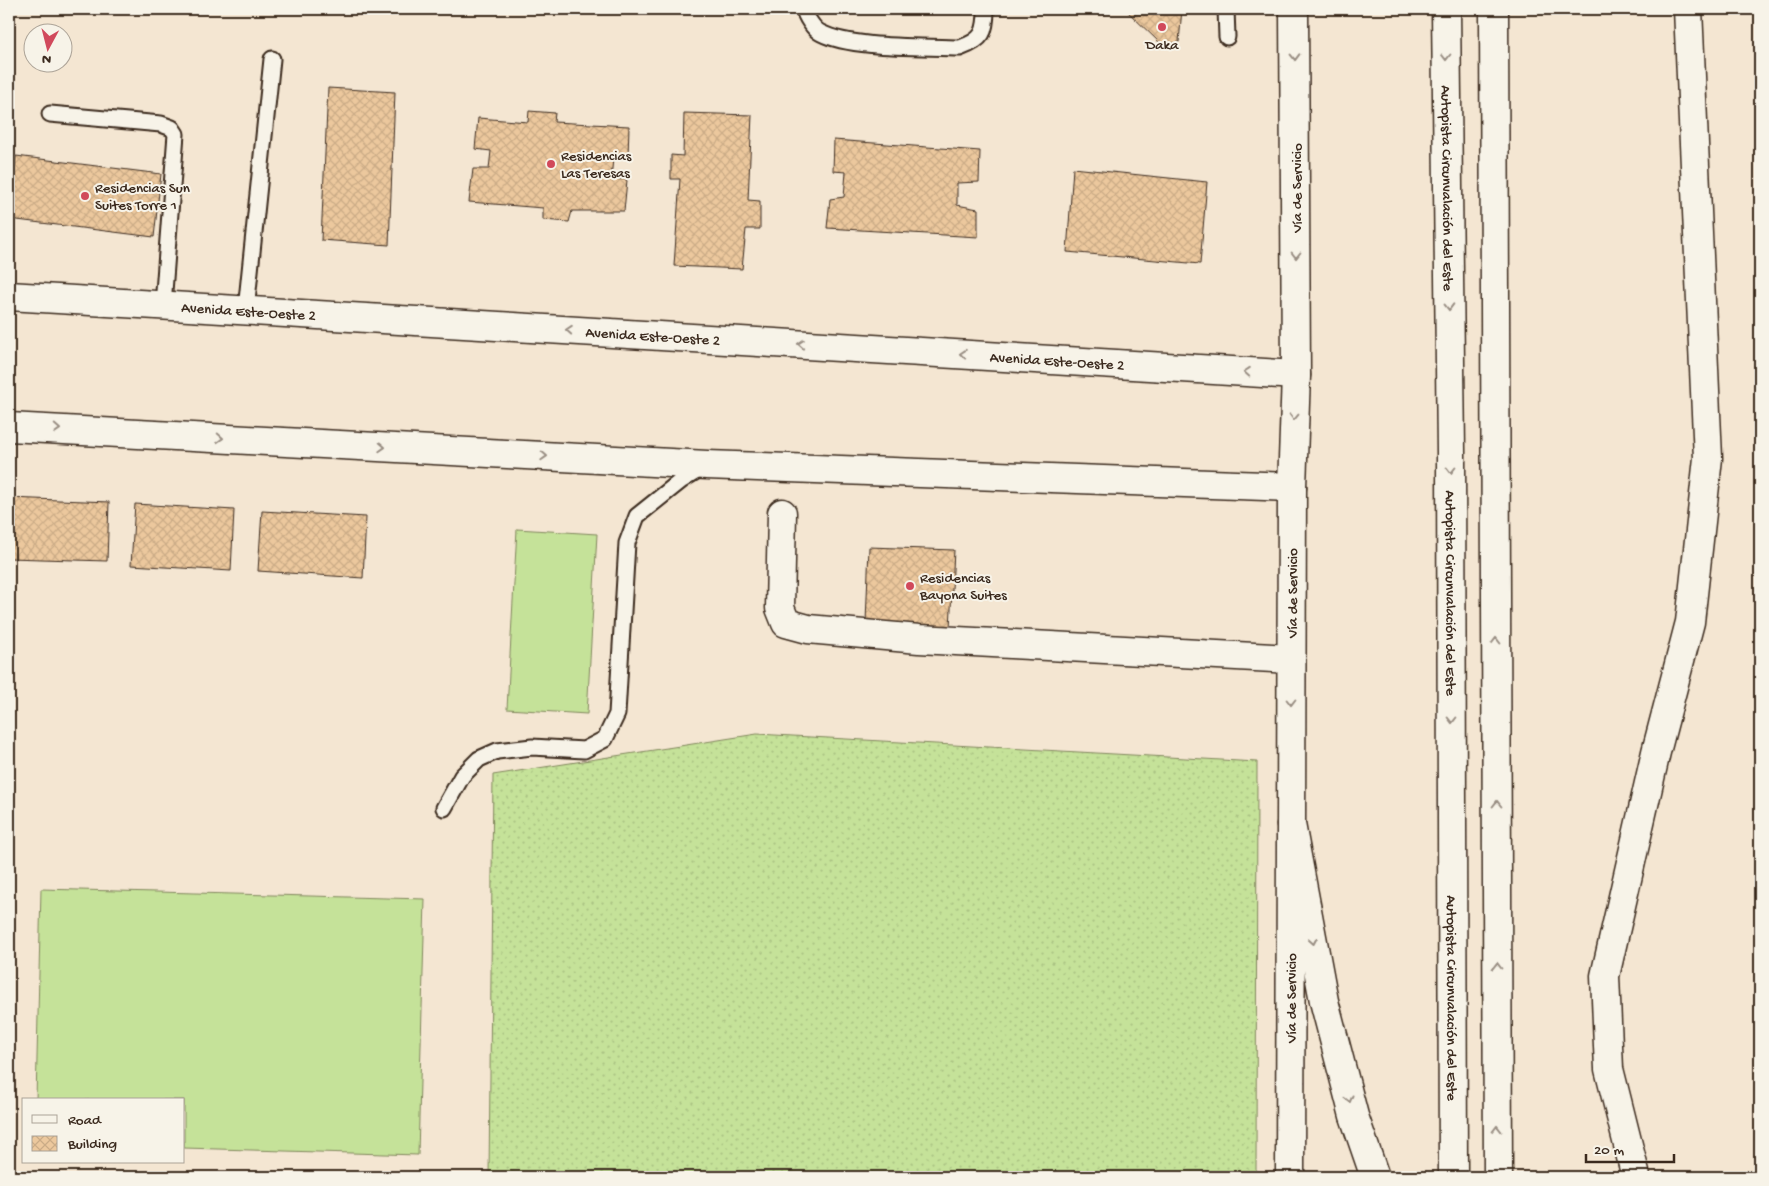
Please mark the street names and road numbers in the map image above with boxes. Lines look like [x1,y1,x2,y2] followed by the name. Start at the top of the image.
[1436,85,1456,291] street label: Autopista Circunvalación del Este
[1289,143,1307,234] street label: Vía de Servicio
[181,300,316,326] street label: Avenida Este-Oeste 2
[585,324,721,351] street label: Avenida Este-Oeste 2
[989,349,1125,375] street label: Avenida Este-Oeste 2
[1440,490,1459,696] street label: Autopista Circunvalación del Este
[1285,548,1303,639] street label: Vía de Servicio
[1441,895,1460,1101] street label: Autopista Circunvalación del Este
[1283,953,1302,1044] street label: Vía de Servicio

